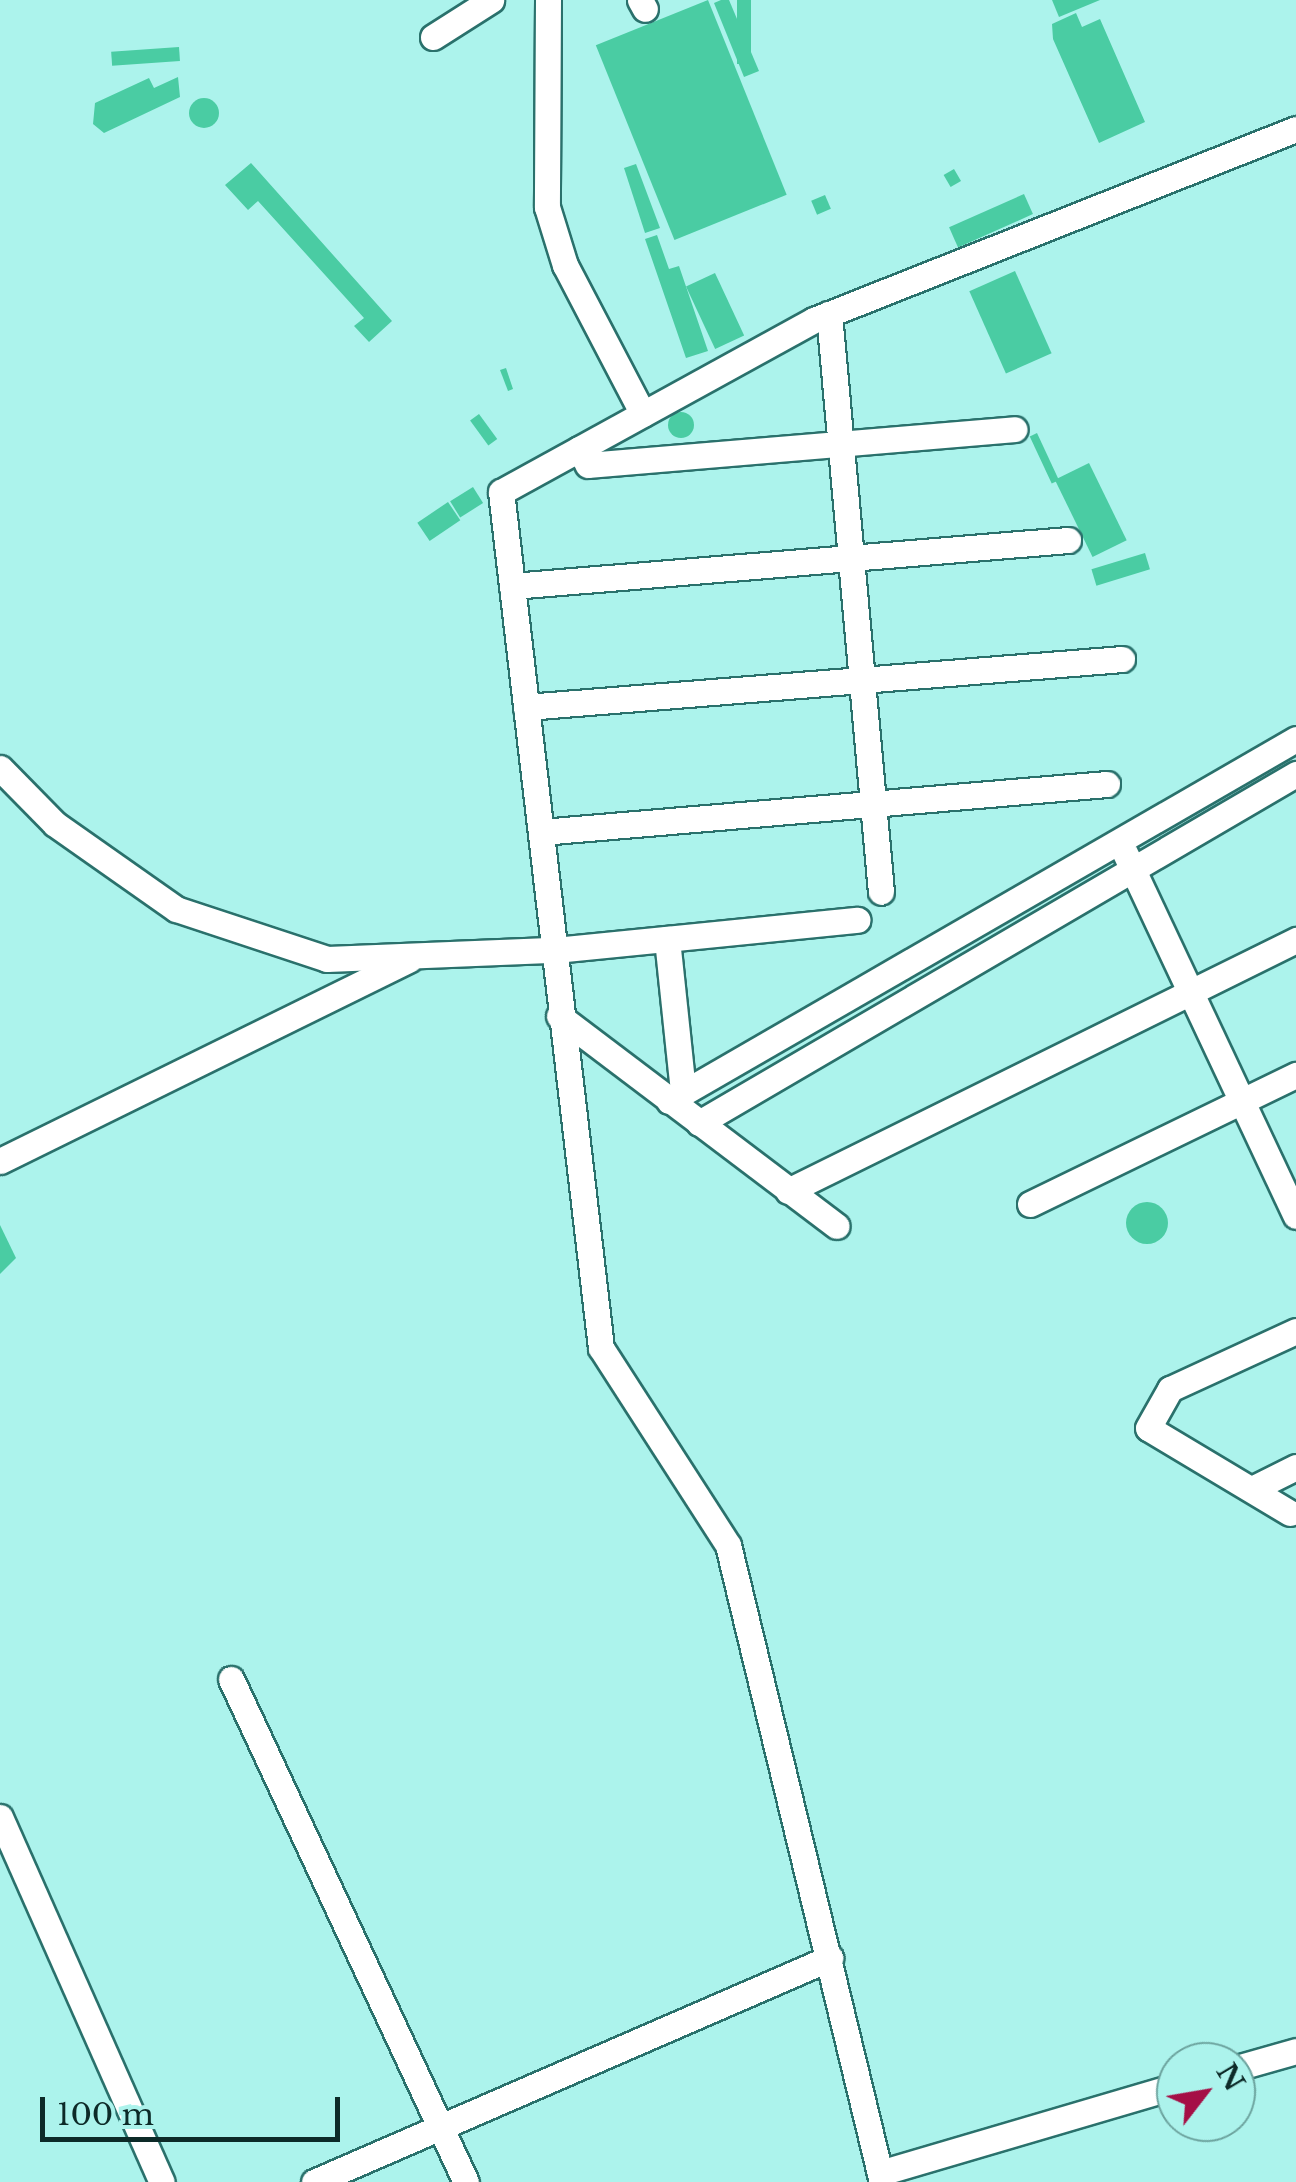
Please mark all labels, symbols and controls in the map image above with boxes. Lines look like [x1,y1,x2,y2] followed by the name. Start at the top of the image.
[1156,2042,1256,2142] north arrow
[1209,2057,1252,2098] text: N
[45,2077,345,2139] scale bar
[57,2096,154,2133] text: 100 m

